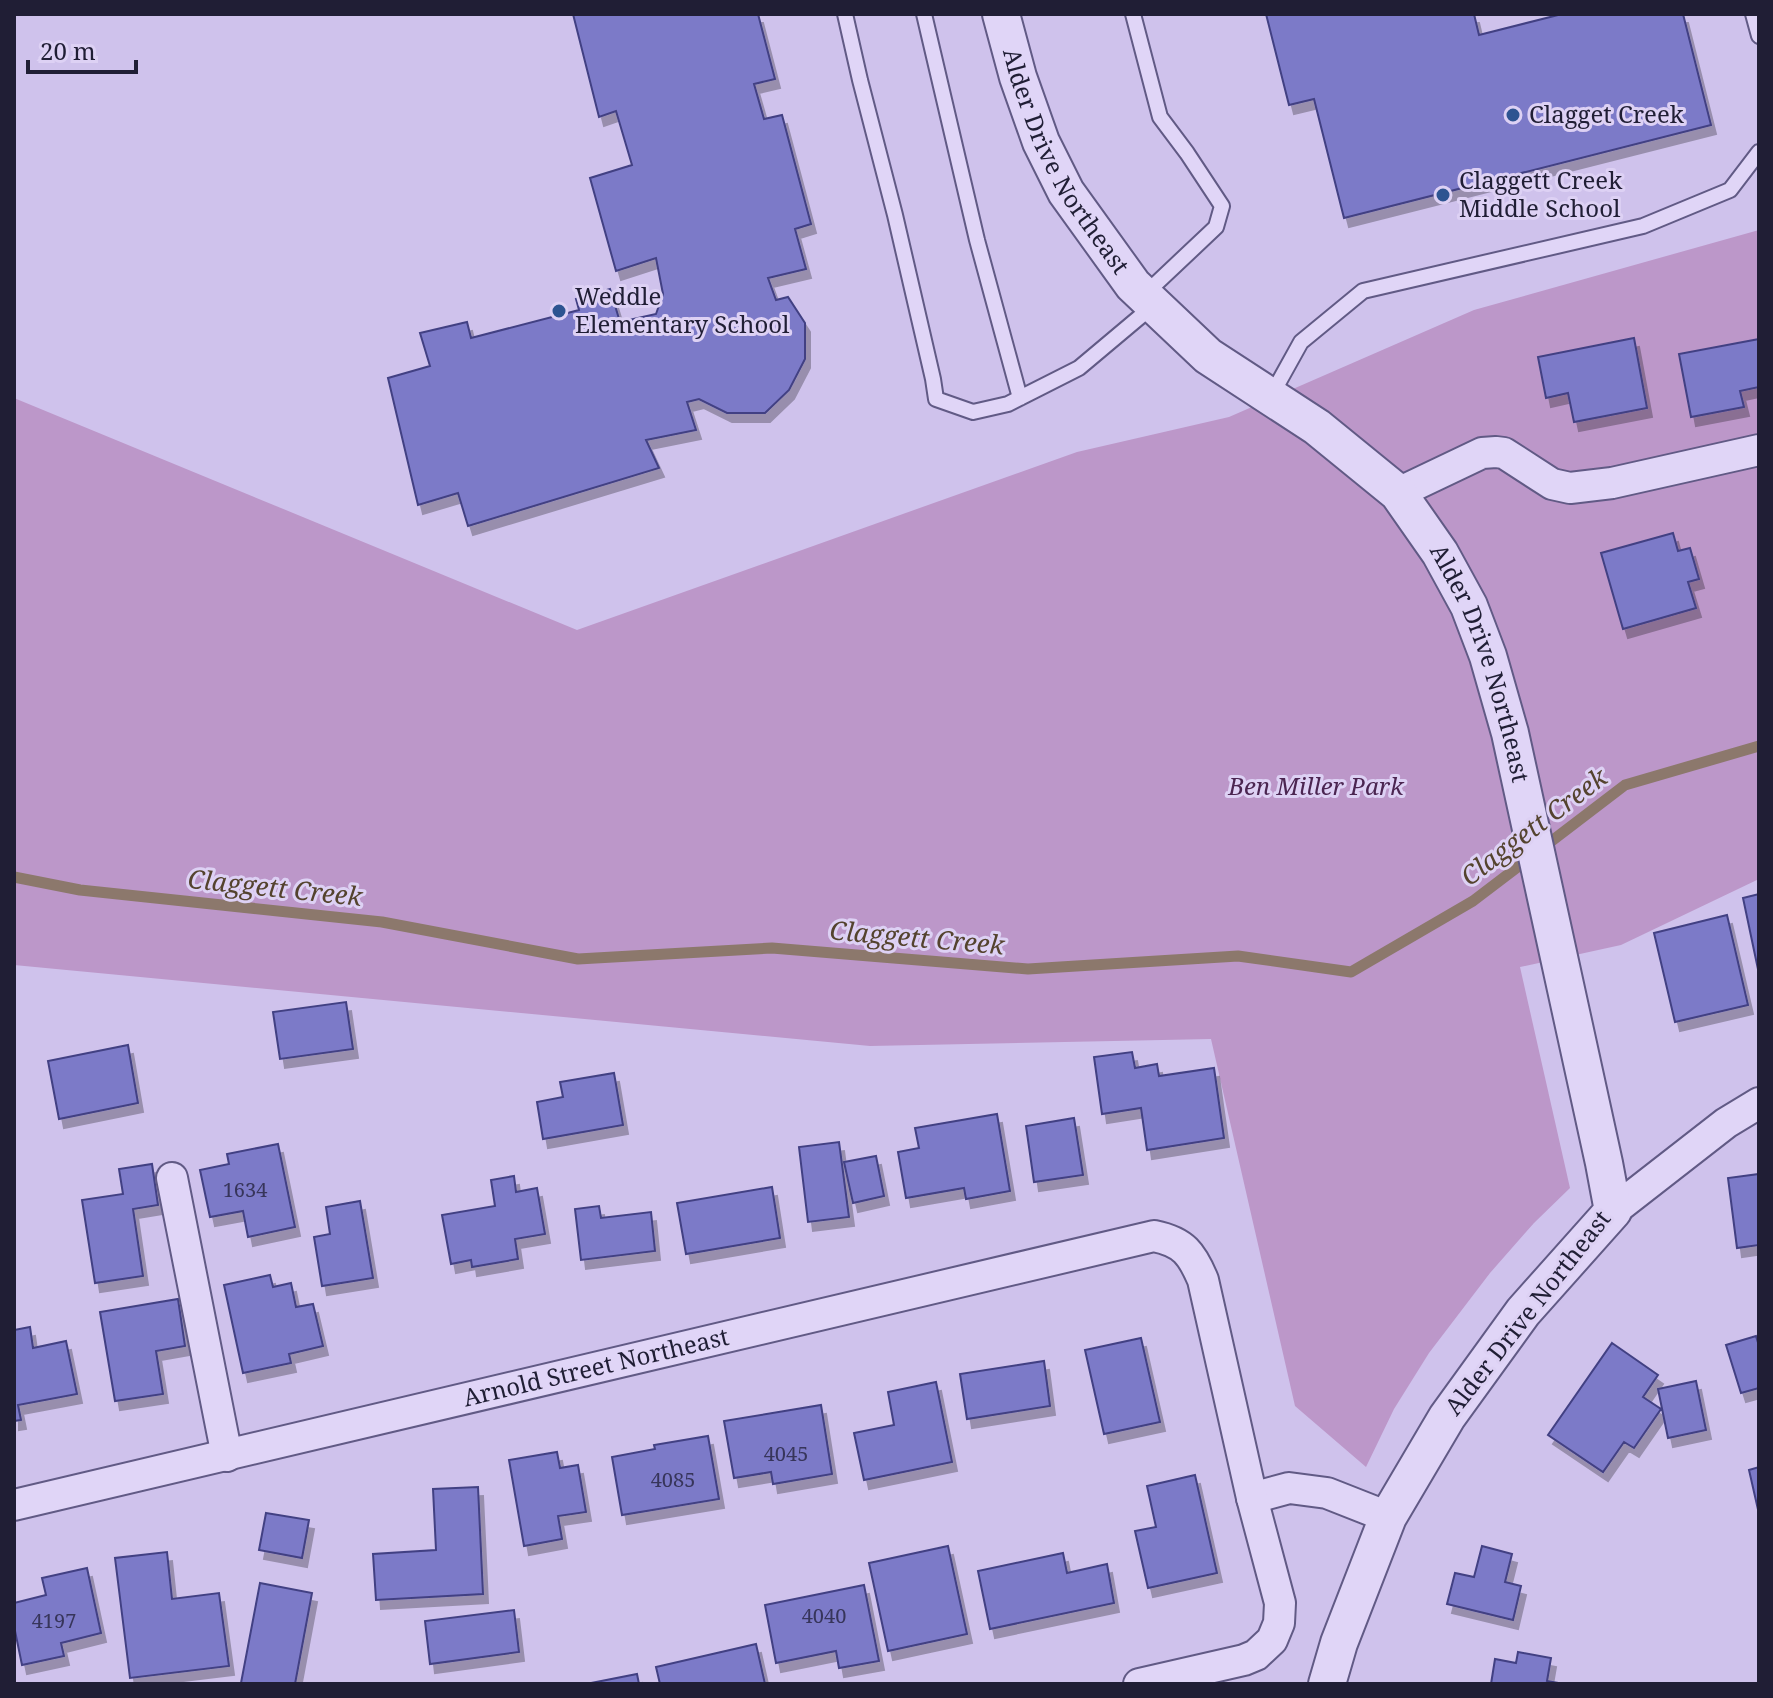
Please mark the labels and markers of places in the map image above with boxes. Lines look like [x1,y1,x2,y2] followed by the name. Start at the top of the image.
[1529,97,1685,130] place label: Clagget Creek
[1504,106,1522,124] marker: Clagget Creek
[1459,163,1623,224] place label: Claggett Creek Middle School
[1434,186,1452,204] marker: Claggett Creek Middle School
[575,279,790,340] place label: Weddle Elementary School
[550,302,568,320] marker: Weddle Elementary School

